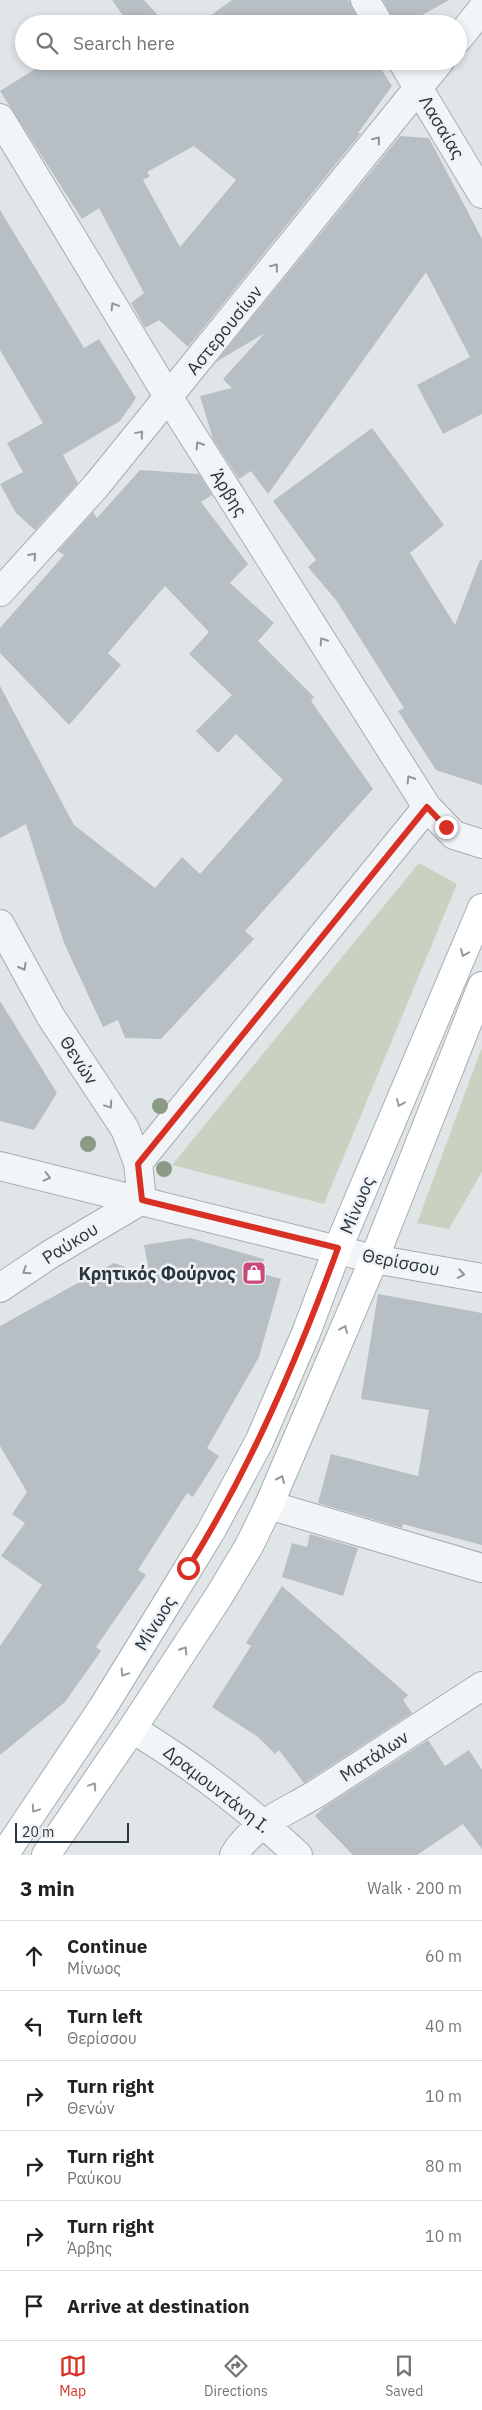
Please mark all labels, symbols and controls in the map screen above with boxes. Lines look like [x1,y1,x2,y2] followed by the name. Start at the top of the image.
[15,15,467,70] search box
[33,29,61,57] icon: search
[73,31,175,55] text: Search here
[414,91,470,163] street label: Λασαίας
[371,137,379,146] one-way arrow
[269,263,278,272] one-way arrow
[181,281,267,379] street label: Αστερουσίων
[110,303,120,312] one-way arrow
[134,430,143,439] one-way arrow
[196,441,205,450] one-way arrow
[206,465,252,521] street label: Άρβης
[27,553,36,562] one-way arrow
[320,638,329,647] one-way arrow
[406,775,416,784] one-way arrow
[435,816,458,839] route end
[460,948,471,957] one-way arrow
[17,962,27,971] one-way arrow
[55,1031,103,1089] street label: Θενών
[396,1098,407,1107] one-way arrow
[103,1099,112,1109] one-way arrow
[43,1171,52,1182] one-way arrow
[335,1172,380,1238] street label: Μίνωος
[38,1217,102,1269] street label: Ραύκου
[360,1243,442,1281] street label: Θερίσσου
[241,1260,267,1286] shop icon: Κρητικός Φούρνος
[79,1262,236,1285] place label: Κρητικός Φούρνος
[22,1265,31,1274] one-way arrow
[457,1268,465,1278] one-way arrow
[338,1325,349,1334] one-way arrow
[274,1475,285,1484] one-way arrow
[177,1557,200,1580] route start
[129,1591,181,1655] street label: Μίνωος
[177,1647,187,1656] one-way arrow
[121,1667,130,1676] one-way arrow
[335,1725,413,1787] street label: Ματάλων
[159,1740,275,1838] street label: Δραμουντάνη Ι.
[87,1782,97,1791] one-way arrow
[32,1803,41,1812] one-way arrow
[15,1820,129,1843] scale bar
[22,1823,54,1841] text: 20 m
[20,1874,75,1902] text: 3 min
[367,1878,462,1898] text: Walk · 200 m
[67,1934,147,1958] text: Continue
[20,1942,48,1970] icon: ahead
[425,1946,462,1966] text: 60 m
[67,1958,121,1978] text: Μίνωος
[67,2004,143,2028] text: Turn left
[20,2012,48,2040] icon: left
[425,2016,462,2036] text: 40 m
[67,2028,137,2048] text: Θερίσσου
[67,2074,154,2098] text: Turn right
[20,2082,48,2110] icon: right
[425,2086,462,2106] text: 10 m
[67,2098,115,2118] text: Θενών
[67,2144,154,2168] text: Turn right
[20,2152,48,2180] icon: right
[425,2156,462,2176] text: 80 m
[67,2168,122,2188] text: Ραύκου
[67,2214,154,2238] text: Turn right
[20,2222,48,2250] icon: right
[425,2226,462,2246] text: 10 m
[67,2238,112,2258] text: Άρβης
[20,2292,48,2320] icon: arrive
[67,2294,250,2318] text: Arrive at destination
[59,2352,87,2400] tab: Map
[204,2352,268,2400] tab: Directions
[385,2352,423,2400] tab: Saved

